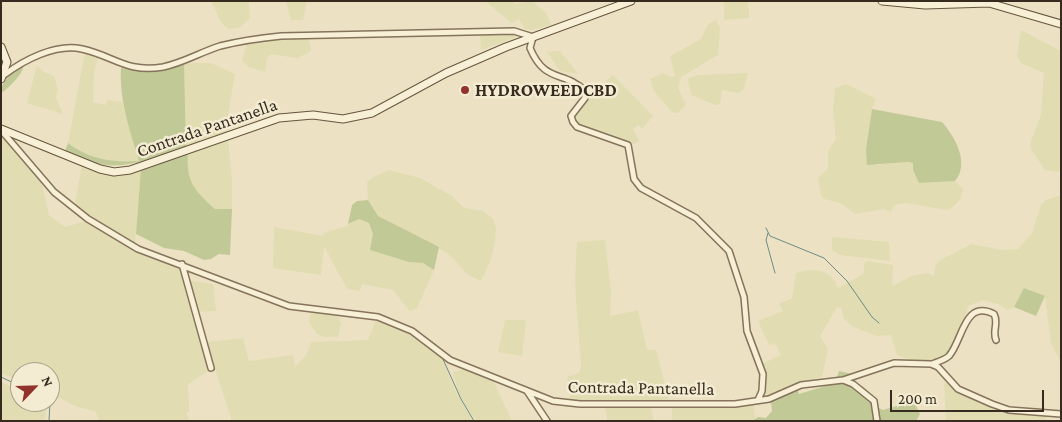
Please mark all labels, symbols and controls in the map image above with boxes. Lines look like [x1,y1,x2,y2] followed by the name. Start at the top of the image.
[475,79,617,101] place label: HYDROWEEDCBD
[459,84,471,96] marker: HYDROWEEDCBD
[134,94,280,162] street label: Contrada Pantanella
[10,362,60,412] north arrow
[39,374,57,389] text: N
[567,376,715,400] street label: Contrada Pantanella
[892,380,1046,412] scale bar
[898,391,937,407] text: 200 m

